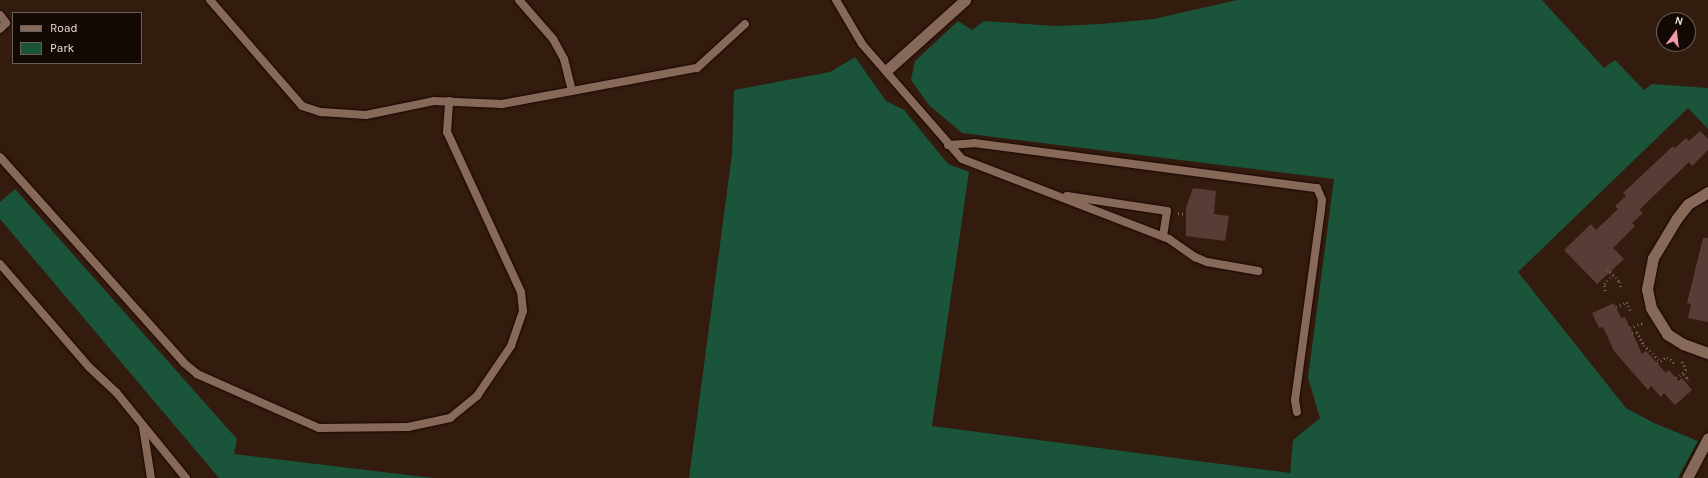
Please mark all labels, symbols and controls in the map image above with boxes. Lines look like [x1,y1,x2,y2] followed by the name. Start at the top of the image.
[12,12,142,64] legend
[1656,12,1696,52] north arrow
[1673,14,1684,28] text: N
[50,21,78,35] text: Road
[50,41,74,55] text: Park

